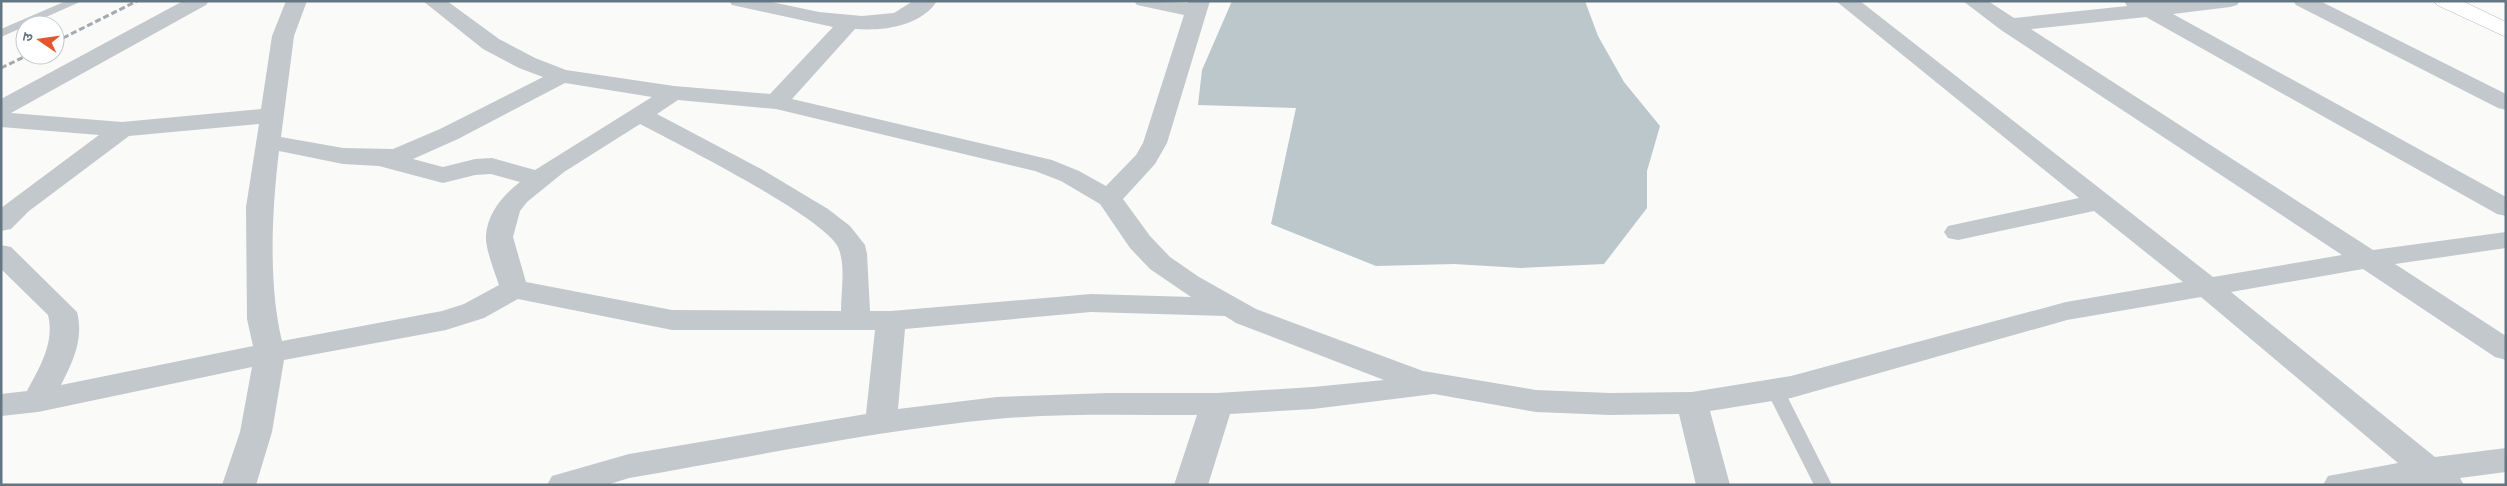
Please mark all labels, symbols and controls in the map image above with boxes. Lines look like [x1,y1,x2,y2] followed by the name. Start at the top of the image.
[15,15,65,65] north arrow
[18,30,37,43] text: उ

